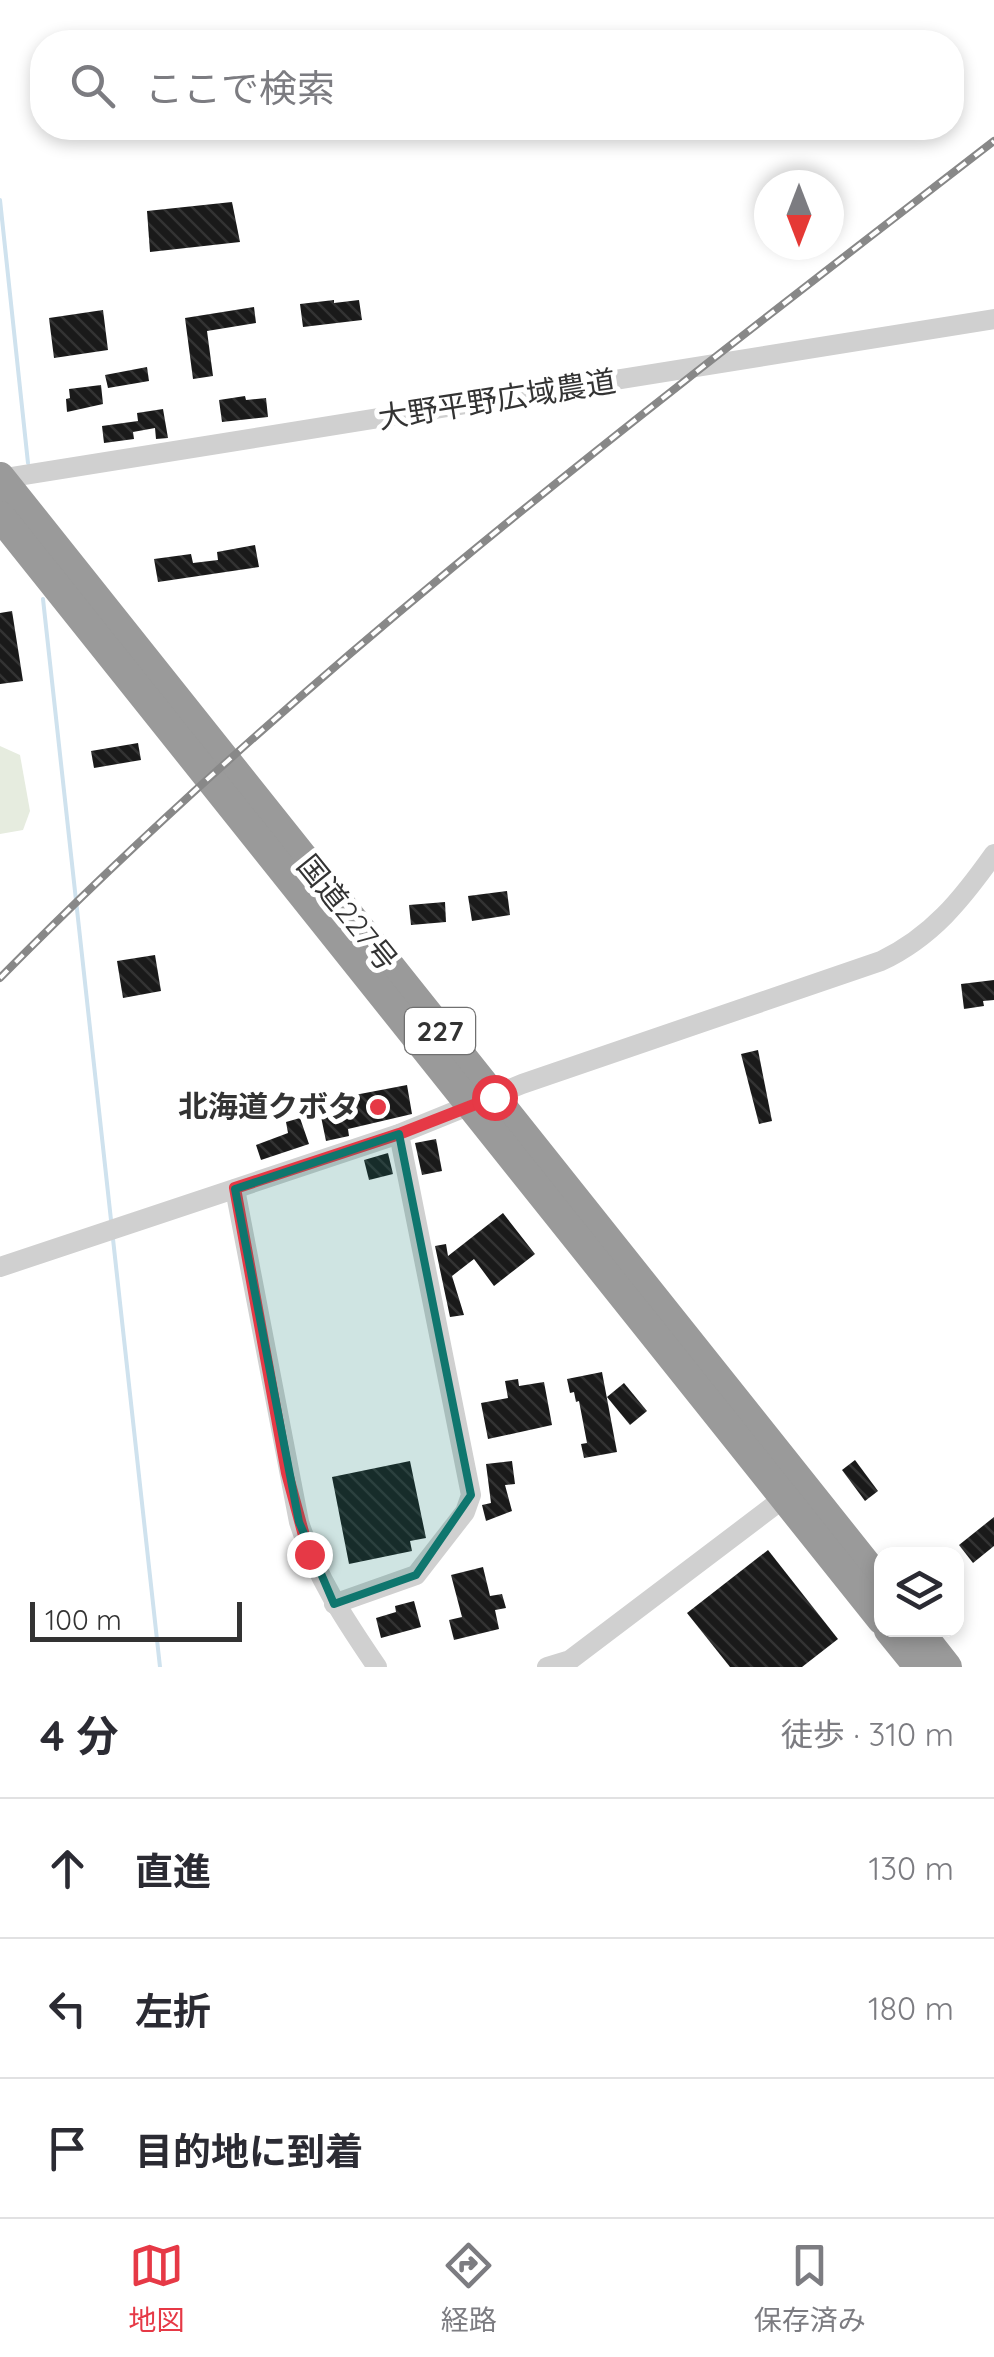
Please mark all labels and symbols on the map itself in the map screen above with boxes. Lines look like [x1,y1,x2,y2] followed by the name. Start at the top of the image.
[754,170,844,260] north arrow
[375,361,618,437] street label: 大野平野広域農道
[290,847,406,978] street label: 国道227号
[405,1008,475,1054] road number: 227
[472,1075,518,1121] route start
[178,1087,358,1125] place label: 北海道クボタ
[367,1096,389,1118] marker: 北海道クボタ
[287,1532,333,1578] route end
[30,1597,242,1642] scale bar

